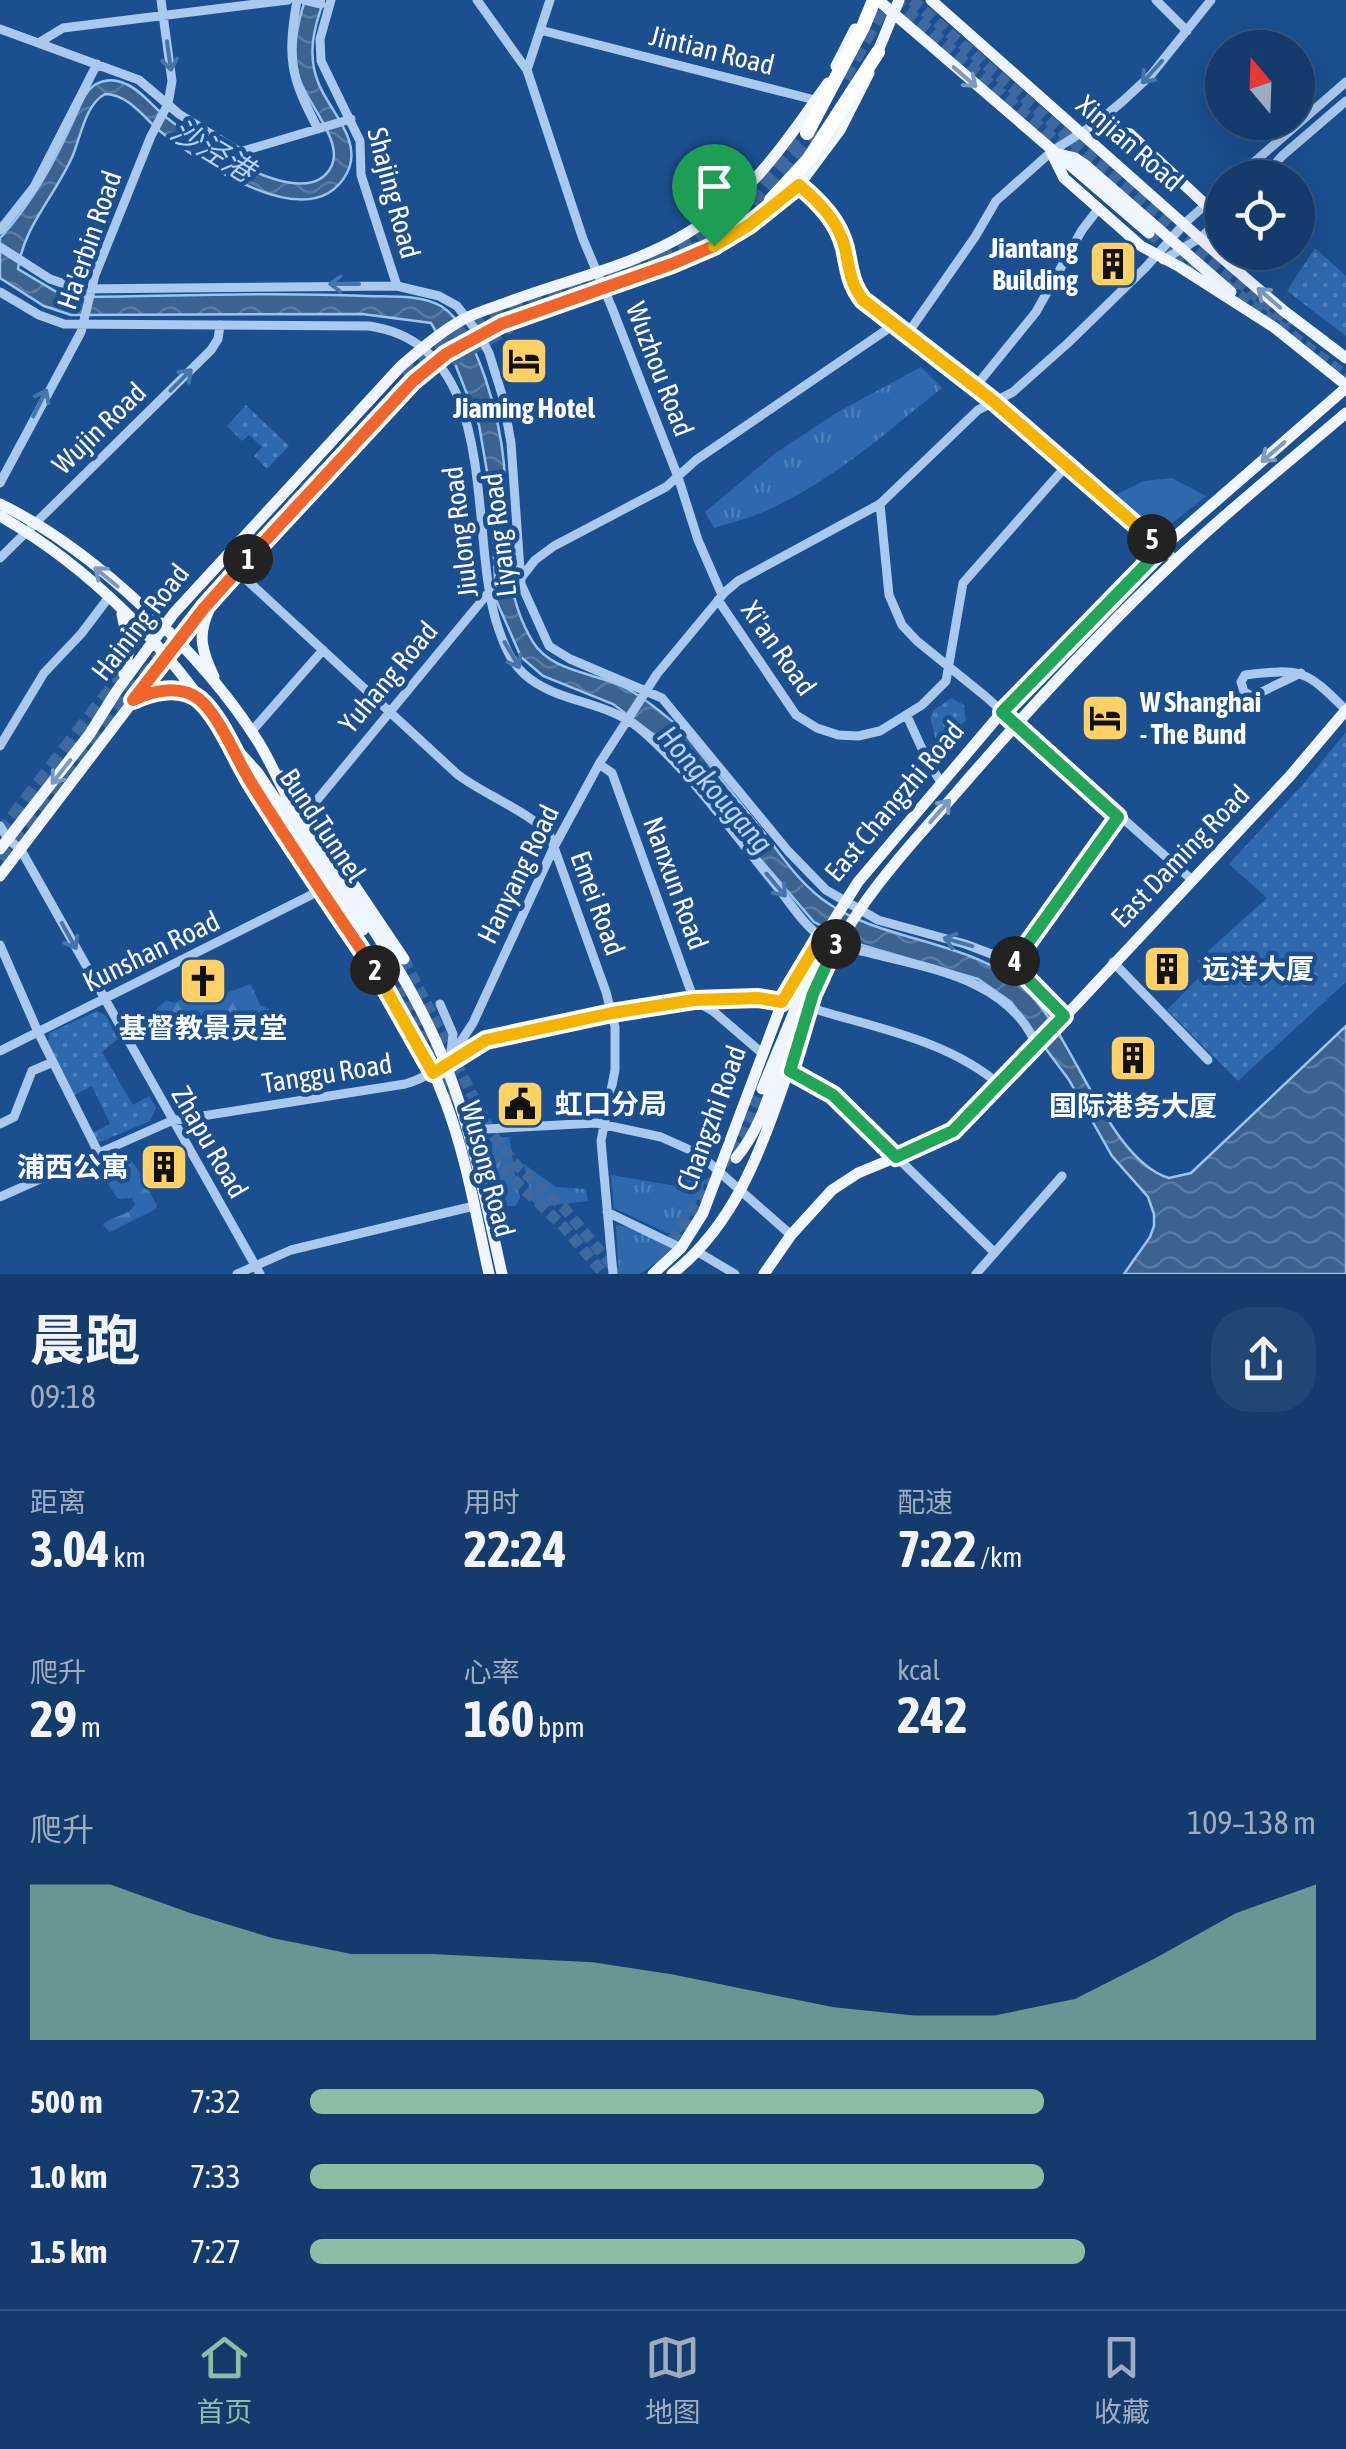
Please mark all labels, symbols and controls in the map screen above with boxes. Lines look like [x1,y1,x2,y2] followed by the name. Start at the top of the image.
[646,19,778,81] street label: Jintian Road
[1205,30,1315,140] north arrow
[1205,30,1315,270] map controls
[160,40,178,72] one-way arrow
[1140,59,1163,84] one-way arrow
[952,66,977,89] one-way arrow
[1071,88,1189,198] street label: Xinjian Road
[165,112,263,190] water label: 沙泾港
[361,124,427,262] street label: Shajing Road
[672,144,757,247] pin
[687,159,742,214] icon: arrive
[1205,160,1315,270] button: locate
[50,167,128,313] street label: Ha'erbin Road
[988,232,1079,296] place label: Jiantang Building
[1087,238,1139,290] building icon: Jiantang Building
[328,274,360,294] one-way arrow
[1257,287,1282,310] one-way arrow
[620,297,700,441] street label: Wuzhou Road
[498,335,550,387] hotel icon: Jiaming Hotel
[168,368,192,392] one-way arrow
[46,376,152,480] street label: Wujin Road
[31,388,50,418] one-way arrow
[452,392,595,424] place label: Jiaming Hotel
[1260,441,1286,463] one-way arrow
[436,464,484,600] street label: Jiulong Road
[476,471,522,599] street label: Liyang Road
[1127,514,1177,564] pin: 5
[1145,523,1159,555] text: 5
[223,534,273,584] pin: 1
[241,543,255,575] text: 1
[85,558,195,686] street label: Haining Road
[93,566,119,588] one-way arrow
[735,595,823,701] street label: Xi'an Road
[332,615,444,739] street label: Yuhang Road
[502,640,522,669] one-way arrow
[1139,686,1261,750] place label: W Shanghai - The Bund
[1079,692,1131,744] hotel icon: W Shanghai - The Bund
[818,715,970,887] street label: East Changzhi Road
[651,719,780,860] water label: Hongkougang
[50,758,72,784] one-way arrow
[274,762,373,888] street label: Bund Tunnel
[1104,778,1256,934] street label: East Daming Road
[929,799,952,824] one-way arrow
[471,800,565,948] street label: Hanyang Road
[637,812,715,954] street label: Nanxun Road
[564,847,632,959] street label: Emei Road
[765,872,787,898] one-way arrow
[78,904,224,998] street label: Kunshan Road
[811,919,861,969] pin: 3
[59,921,79,949] one-way arrow
[829,928,843,960] text: 3
[943,932,974,950] one-way arrow
[990,936,1040,986] pin: 4
[1141,943,1193,995] building icon: 远洋大厦
[350,945,400,995] pin: 2
[1008,945,1022,977] text: 4
[1202,953,1314,985] place label: 远洋大厦
[368,954,382,986] text: 2
[177,955,229,1007] church icon: 基督教景灵堂
[119,1012,287,1044] place label: 基督教景灵堂
[1107,1032,1159,1084] building icon: 国际港务大厦
[670,1041,752,1195] street label: Changzhi Road
[260,1047,394,1099] street label: Tanggu Road
[494,1078,546,1130] public building icon: 虹口分局
[165,1081,255,1203] street label: Zhapu Road
[555,1088,667,1120] place label: 虹口分局
[1049,1090,1217,1122] place label: 国际港务大厦
[455,1098,521,1240] street label: Wusong Road
[138,1141,190,1193] building icon: 浦西公寓
[17,1151,129,1183] place label: 浦西公寓
[1211,1307,1316,1412] button: share
[30,1309,140,1372] text: 晨跑
[30,1378,96,1415] text: 09:18
[30,1486,86,1518] text: 距离
[464,1486,520,1518] text: 用时
[897,1486,953,1518] text: 配速
[30,1520,109,1578] text: 3.04
[464,1520,567,1578] text: 22:24
[897,1520,977,1578] text: 7:22
[109,1541,146,1573] text: km
[977,1541,1023,1573] text: /km
[897,1654,940,1686] text: kcal
[30,1656,86,1688] text: 爬升
[464,1656,520,1688] text: 心率
[897,1686,968,1744] text: 242
[30,1690,77,1748] text: 29
[464,1690,534,1748] text: 160
[77,1711,101,1743] text: m
[534,1711,585,1743] text: bpm
[1187,1804,1316,1841] text: 109–138 m
[30,1811,94,1848] text: 爬升
[30,2083,103,2120] text: 500 m
[190,2083,241,2120] text: 7:32
[30,2158,107,2195] text: 1.0 km
[190,2158,241,2195] text: 7:33
[30,2233,107,2270] text: 1.5 km
[190,2233,241,2270] text: 7:27
[196,2330,252,2430] tab: 首页
[645,2330,701,2430] tab: 地图
[1094,2330,1150,2430] tab: 收藏

